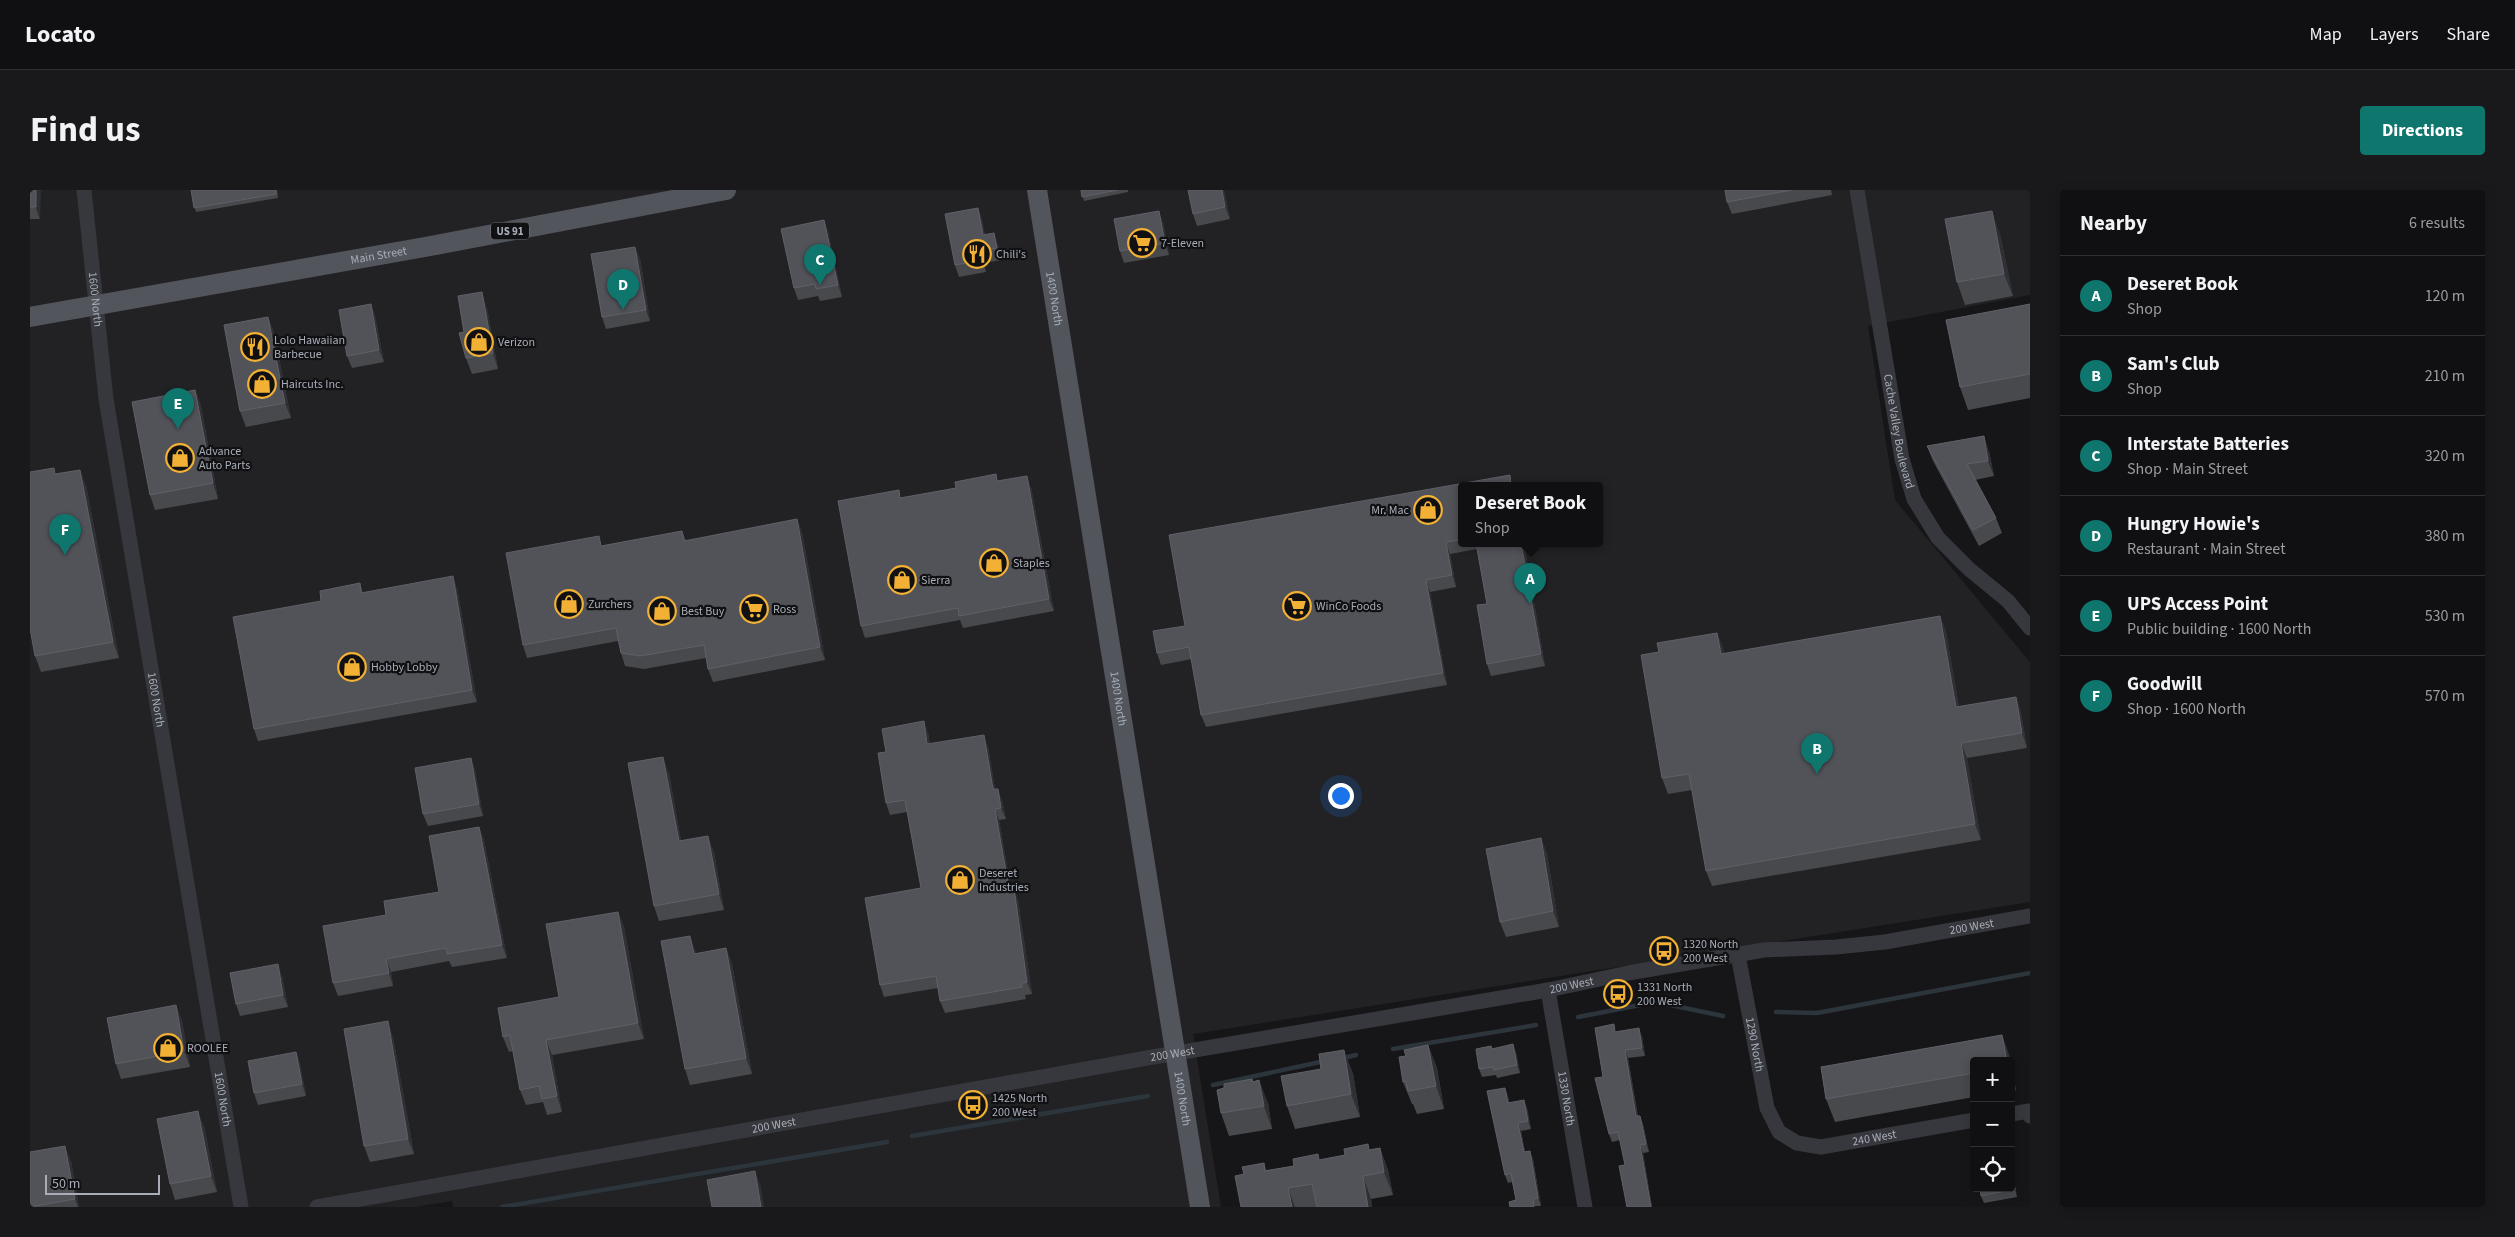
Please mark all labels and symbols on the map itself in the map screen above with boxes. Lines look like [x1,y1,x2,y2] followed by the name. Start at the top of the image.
[491,222,529,239] road number: US 91
[1127,228,1157,258] supermarket icon: 7-Eleven
[1161,235,1204,252] place label: 7-Eleven
[962,239,992,269] restaurant icon: Chili's
[349,242,408,269] street label: Main Street
[804,244,836,285] pin: C
[996,246,1026,263] place label: Chili's
[607,269,639,310] pin: D
[1041,270,1067,327] street label: 1400 North
[84,271,106,328] street label: 1600 North
[464,327,494,357] shop icon: Verizon
[240,332,270,362] restaurant icon: Lolo Hawaiian Barbecue
[274,332,345,363] place label: Lolo Hawaiian Barbecue
[498,334,535,351] place label: Verizon
[247,369,277,399] shop icon: Haircuts Inc.
[1879,373,1918,491] street label: Cache Valley Boulevard
[281,376,343,393] place label: Haircuts Inc.
[162,388,194,429] pin: E
[165,443,195,473] shop icon: Advance Auto Parts
[199,443,250,474] place label: Advance Auto Parts
[1413,495,1443,525] shop icon: Mr. Mac
[1371,502,1410,519] place label: Mr. Mac
[49,514,81,555] pin: F
[979,548,1009,578] shop icon: Staples
[1013,555,1050,572] place label: Staples
[1514,563,1546,604] pin: A
[887,565,917,595] shop icon: Sierra
[921,572,950,589] place label: Sierra
[554,589,584,619] shop icon: Zurchers
[1282,591,1312,621] supermarket icon: WinCo Foods
[739,594,769,624] supermarket icon: Ross
[588,596,632,613] place label: Zurchers
[647,596,677,626] shop icon: Best Buy
[1316,598,1381,615] place label: WinCo Foods
[773,601,796,618] place label: Ross
[681,603,725,620] place label: Best Buy
[337,652,367,682] shop icon: Hobby Lobby
[371,659,438,676] place label: Hobby Lobby
[1105,670,1131,727] street label: 1400 North
[143,671,169,728] street label: 1600 North
[1801,733,1833,774] pin: B
[1328,783,1354,809] your location
[945,865,975,895] shop icon: Deseret Industries
[979,865,1029,896] place label: Deseret Industries
[1948,915,1995,939] street label: 200 West
[1649,936,1679,966] bus stop icon: 1320 North 200 West
[1683,936,1738,967] place label: 1320 North 200 West
[1548,973,1595,998] street label: 200 West
[1603,979,1633,1009] bus stop icon: 1331 North 200 West
[1637,979,1692,1010] place label: 1331 North 200 West
[1741,1016,1768,1073] street label: 1290 North
[153,1033,183,1063] shop icon: ROOLEE
[187,1040,228,1057] place label: ROOLEE
[1149,1042,1196,1066] street label: 200 West
[1169,1070,1195,1127] street label: 1400 North
[1553,1070,1579,1127] street label: 1330 North
[210,1071,235,1128] street label: 1600 North
[958,1090,988,1120] bus stop icon: 1425 North 200 West
[992,1090,1047,1121] place label: 1425 North 200 West
[750,1113,797,1138] street label: 200 West
[1851,1126,1898,1150] street label: 240 West
[45,1172,160,1195] scale bar

